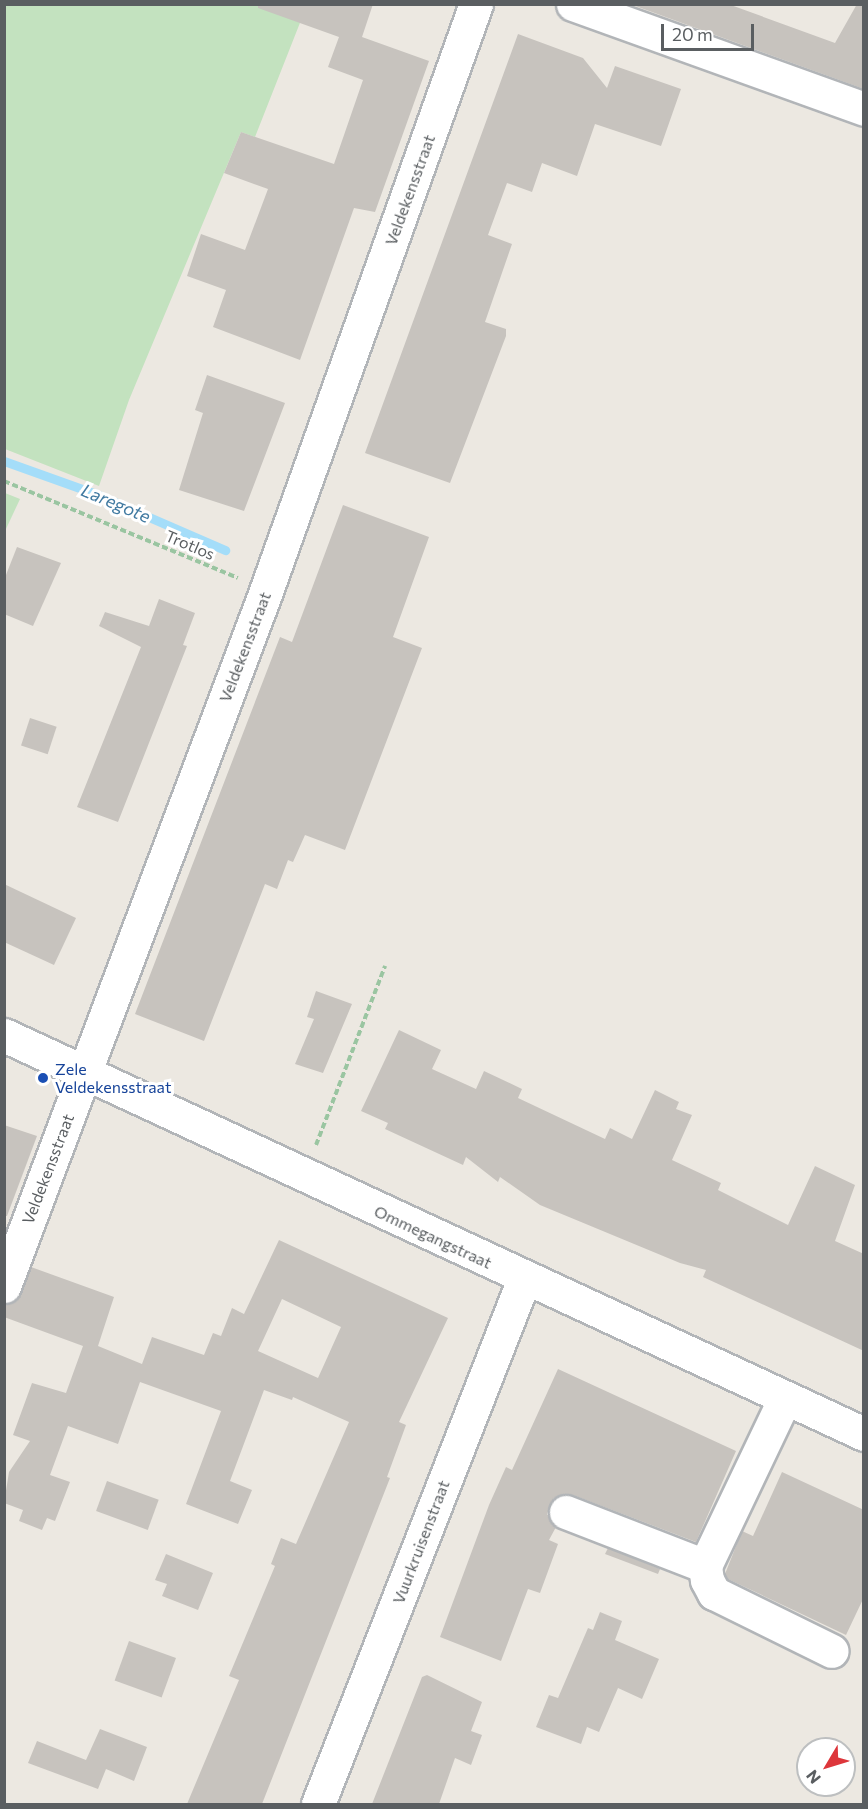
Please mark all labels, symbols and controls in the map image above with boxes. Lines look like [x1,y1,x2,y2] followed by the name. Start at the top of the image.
[664,12,757,50] scale bar
[672,23,713,45] text: 20 m
[381,132,439,248] street label: Veldekensstraat
[78,479,154,527] water label: Laregote
[162,526,218,564] street label: Trotlos
[215,589,275,705] street label: Veldekensstraat
[55,1059,172,1097] place label: Zele Veldekensstraat
[36,1071,50,1085] marker: Zele Veldekensstraat
[18,1111,78,1227] street label: Veldekensstraat
[371,1201,495,1273] street label: Ommegangstraat
[389,1478,453,1606] street label: Vuurkruisenstraat
[796,1737,856,1797] north arrow
[802,1767,824,1788] text: N

